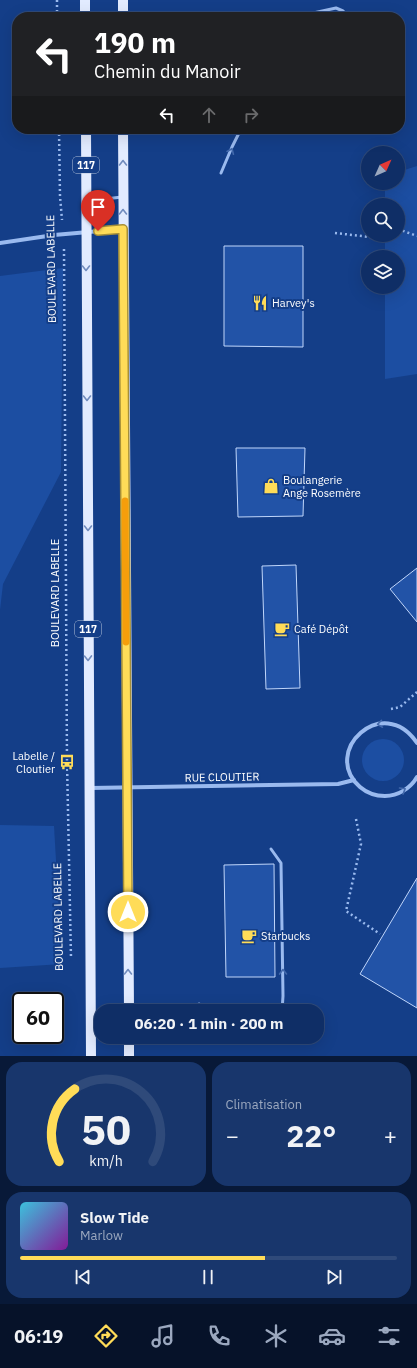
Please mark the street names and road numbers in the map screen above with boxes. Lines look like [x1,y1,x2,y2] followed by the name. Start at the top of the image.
[73,157,99,173] road number: 117
[43,215,59,323] street label: BOULEVARD LABELLE
[48,539,62,647] street label: BOULEVARD LABELLE
[75,621,101,637] road number: 117
[185,769,259,785] street label: RUE CLOUTIER
[50,863,66,971] street label: BOULEVARD LABELLE

